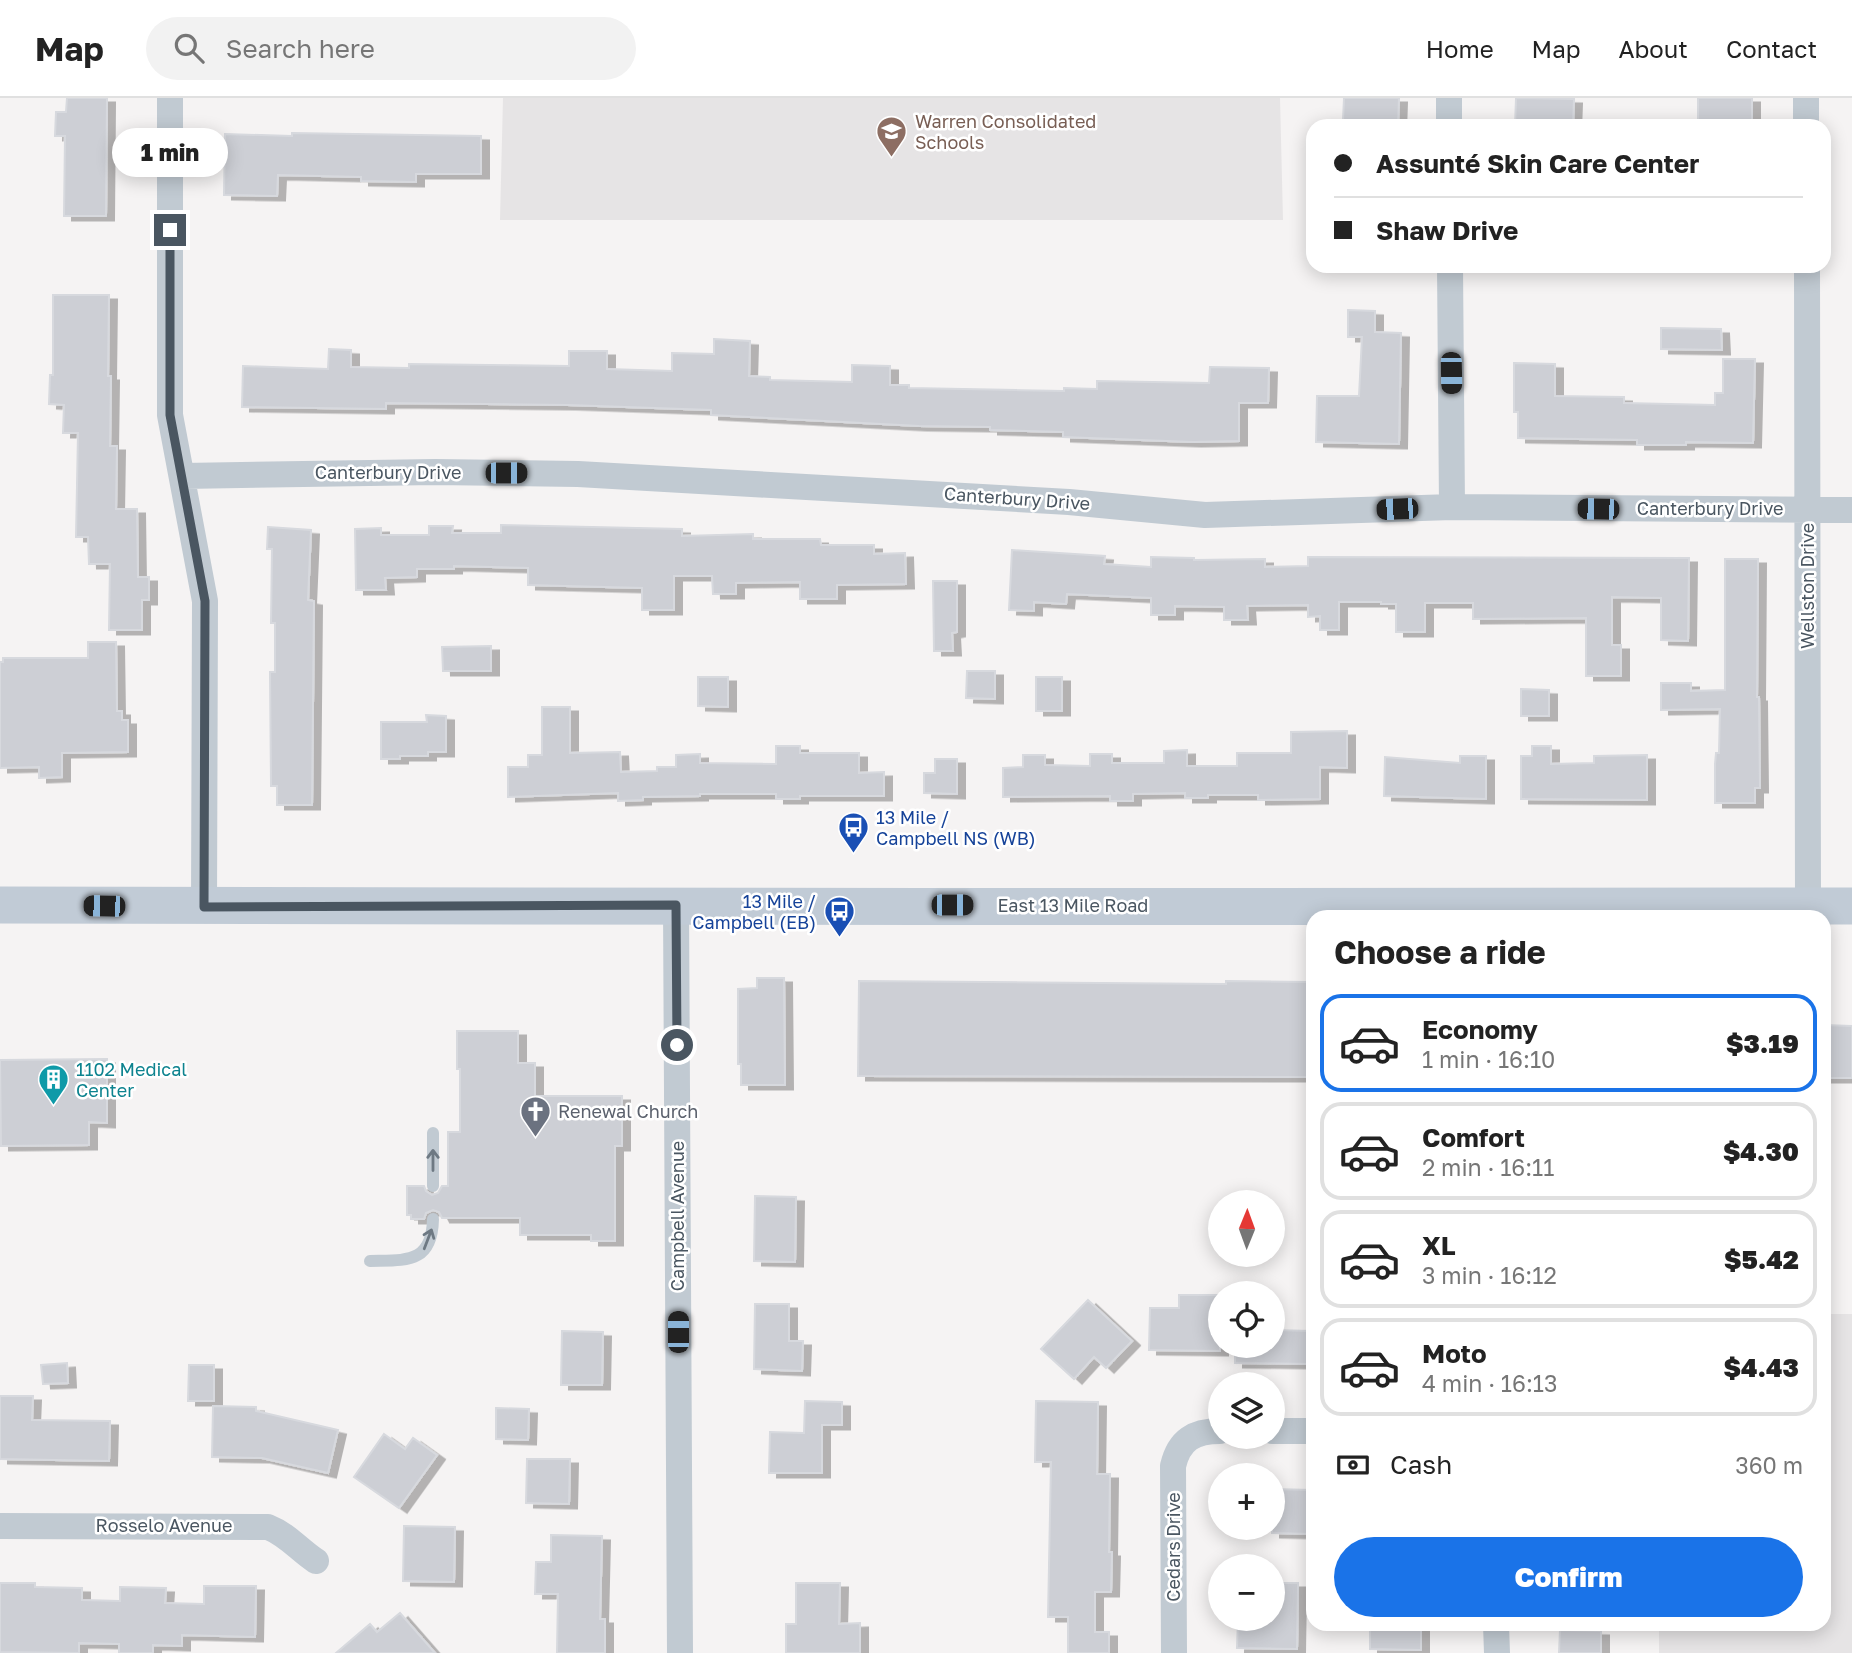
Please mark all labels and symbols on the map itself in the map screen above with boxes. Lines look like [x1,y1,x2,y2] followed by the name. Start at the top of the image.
[915,110,1096,153] place label: Warren Consolidated Schools
[875,115,909,159] school or university icon: Warren Consolidated Schools
[112,129,228,178] callout: 1 min
[154,214,186,246] route end
[1441,352,1462,394] car
[315,461,461,483] street label: Canterbury Drive
[486,463,528,484] car
[943,482,1091,514] street label: Canterbury Drive
[1637,497,1783,519] street label: Canterbury Drive
[1376,498,1419,520] car
[1577,498,1620,520] car
[1796,523,1818,649] street label: Wellston Drive
[876,806,1036,849] place label: 13 Mile / Campbell NS (WB)
[836,811,870,855] bus stop icon: 13 Mile / Campbell NS (WB)
[692,890,816,933] place label: 13 Mile / Campbell (EB)
[998,894,1148,916] street label: East 13 Mile Road
[83,895,126,917] car
[822,895,856,939] bus stop icon: 13 Mile / Campbell (EB)
[932,895,974,916] car
[661,1029,693,1061] route start
[76,1058,187,1101] place label: 1102 Medical Center
[36,1063,70,1107] building icon: 1102 Medical Center
[518,1095,552,1139] church icon: Renewal Church
[558,1100,698,1122] place label: Renewal Church
[666,1141,688,1291] street label: Campbell Avenue
[426,1149,440,1172] one-way arrow
[1208,1190,1284,1267] north arrow
[423,1228,436,1250] one-way arrow
[668,1311,689,1353] car
[1162,1492,1184,1602] street label: Cedars Drive
[96,1514,232,1536] street label: Rosselo Avenue

